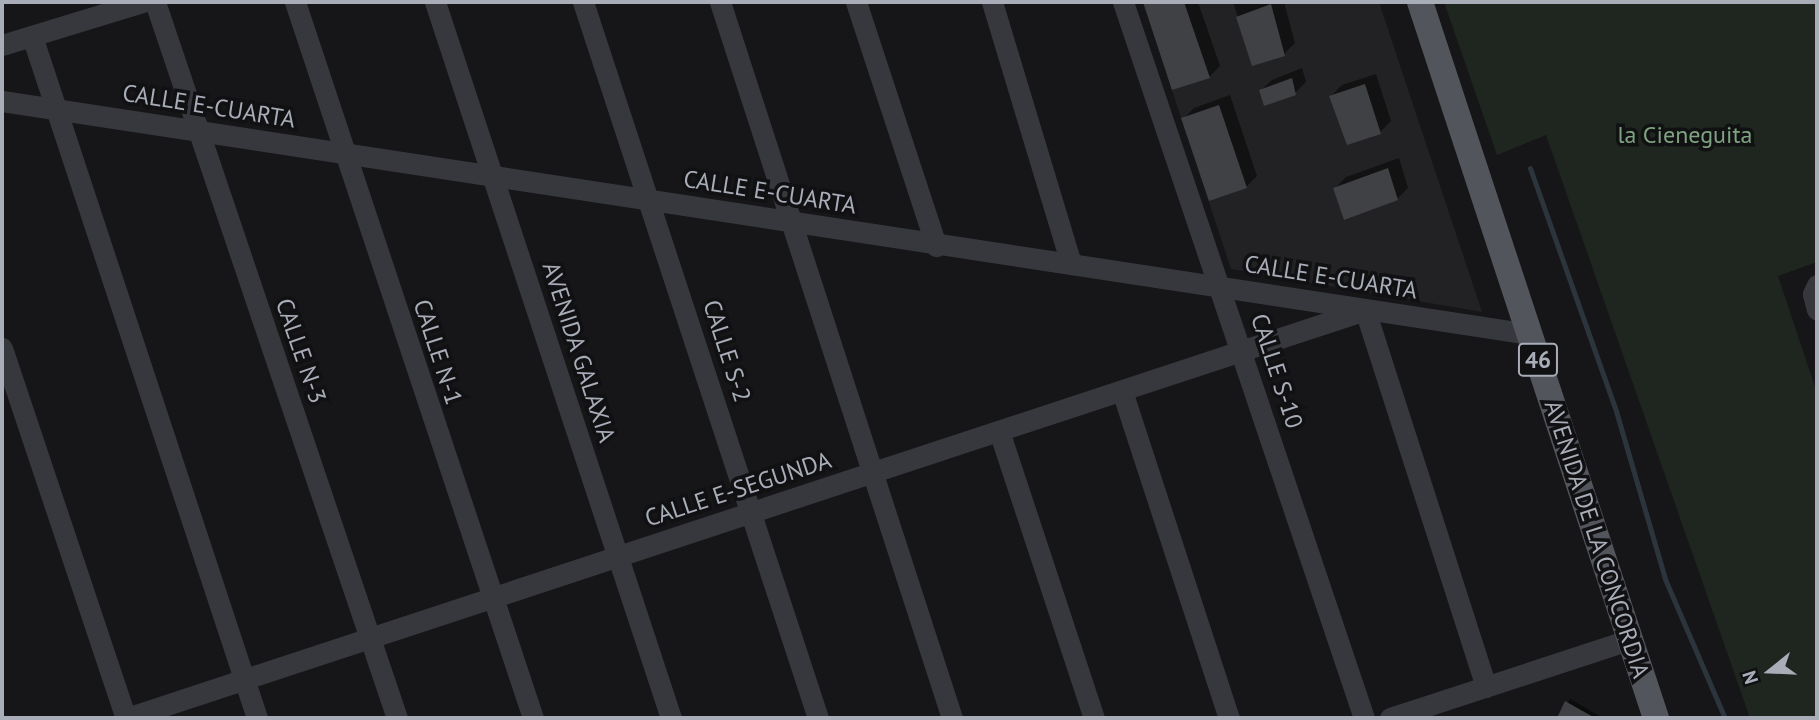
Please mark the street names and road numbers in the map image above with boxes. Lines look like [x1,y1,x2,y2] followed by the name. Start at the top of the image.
[121,78,297,134] street label: CALLE E-CUARTA
[682,164,858,220] street label: CALLE E-CUARTA
[1243,249,1419,305] street label: CALLE E-CUARTA
[536,258,622,446] street label: AVENIDA GALAXIA
[270,295,332,407] street label: CALLE N-3
[407,296,469,408] street label: CALLE N-1
[697,296,757,406] street label: CALLE S-2
[1245,310,1309,432] street label: CALLE S-10
[1517,340,1559,380] road number: 46
[1538,396,1656,682] street label: AVENIDA DE LA CONCORDIA
[641,445,835,533] street label: CALLE E-SEGUNDA

